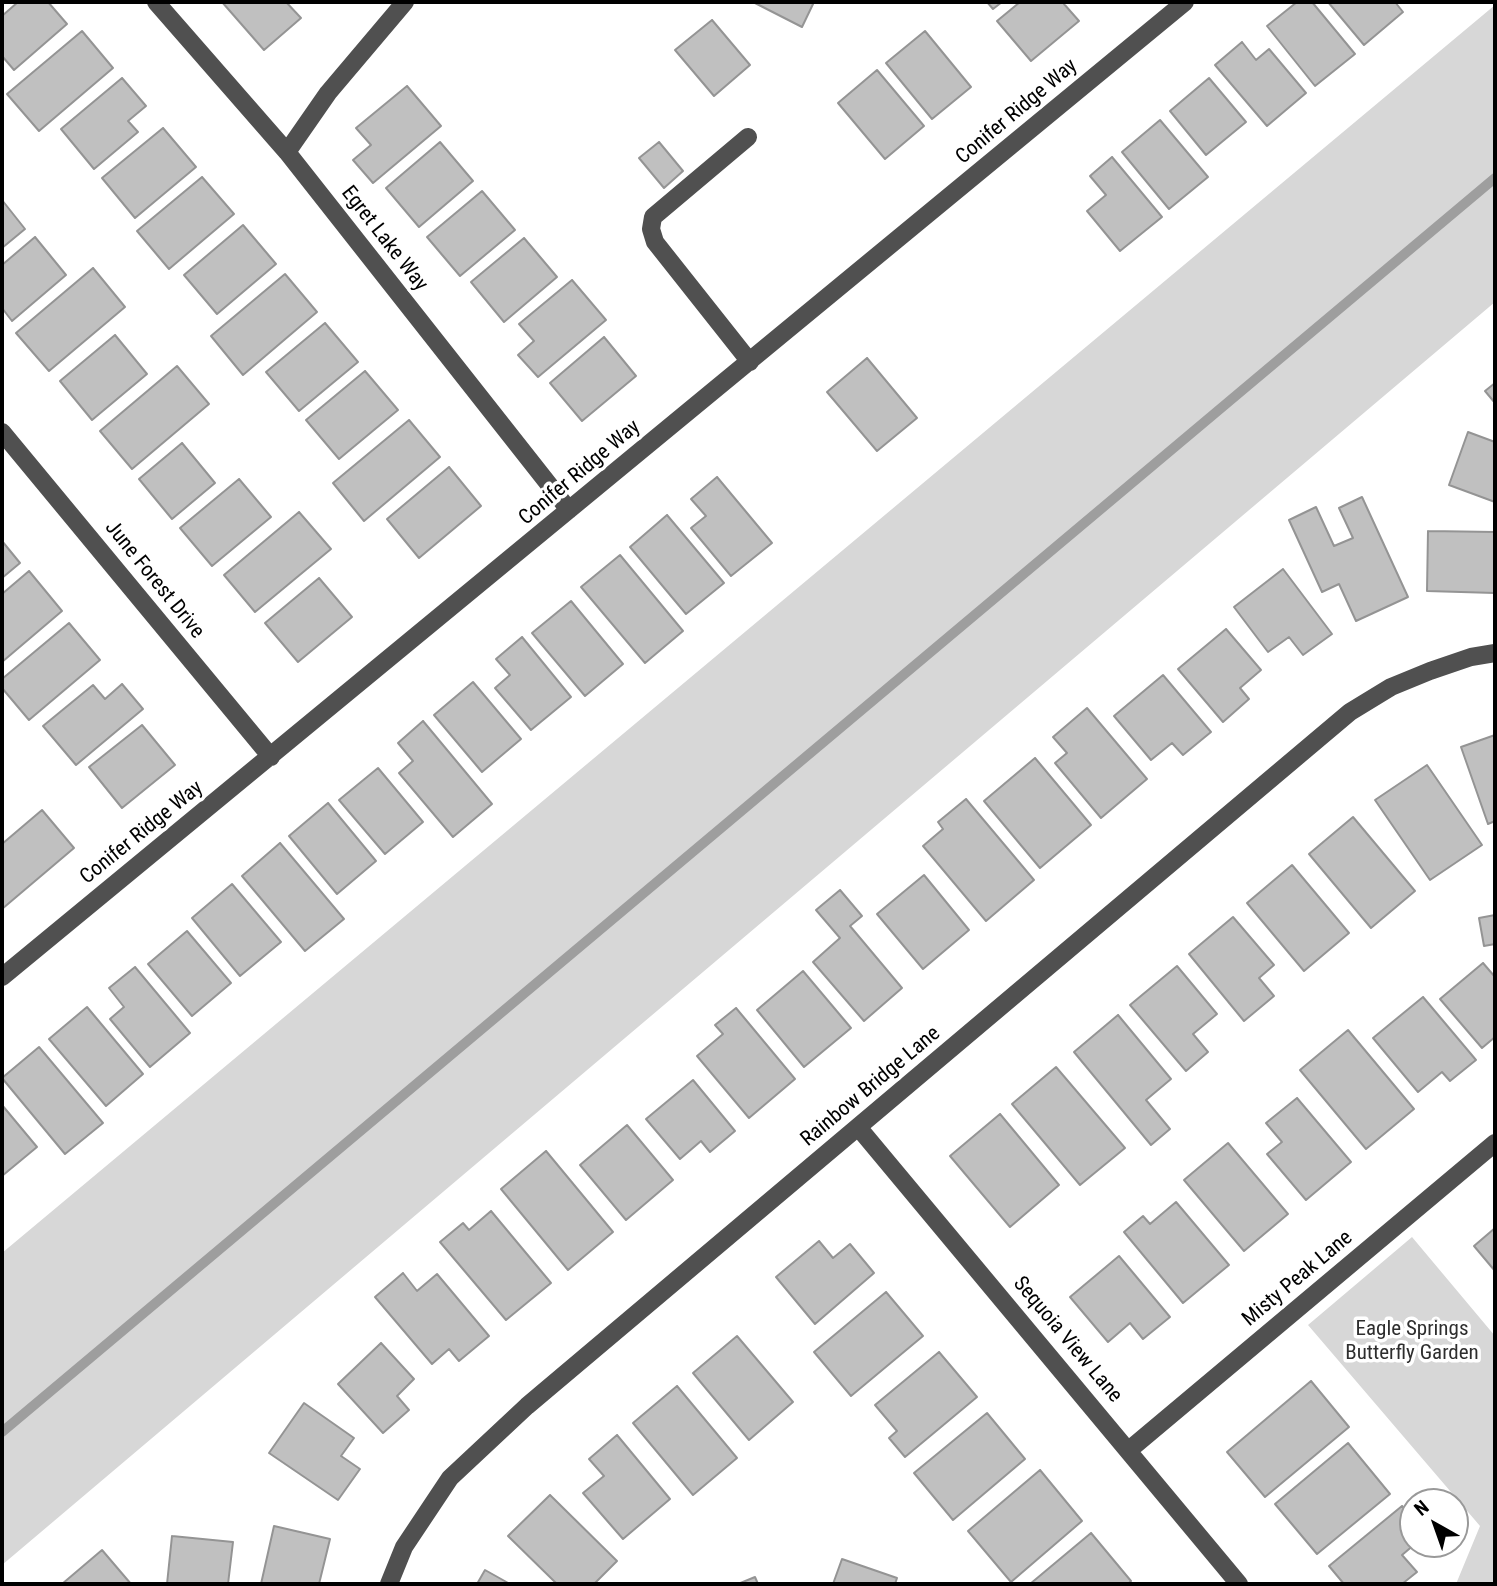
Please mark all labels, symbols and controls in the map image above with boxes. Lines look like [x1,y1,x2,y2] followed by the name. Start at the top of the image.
[951,54,1083,170] street label: Conifer Ridge Way
[335,182,433,296] street label: Egret Lake Way
[514,415,646,531] street label: Conifer Ridge Way
[99,516,209,644] street label: June Forest Drive
[76,776,208,890] street label: Conifer Ridge Way
[796,1022,946,1152] street label: Rainbow Bridge Lane
[1238,1226,1358,1332] street label: Misty Peak Lane
[1007,1272,1127,1408] street label: Sequoia View Lane
[1345,1317,1479,1367] park label: Eagle Springs Butterfly Garden
[1399,1488,1469,1558] north arrow
[1410,1496,1433,1521] text: N

